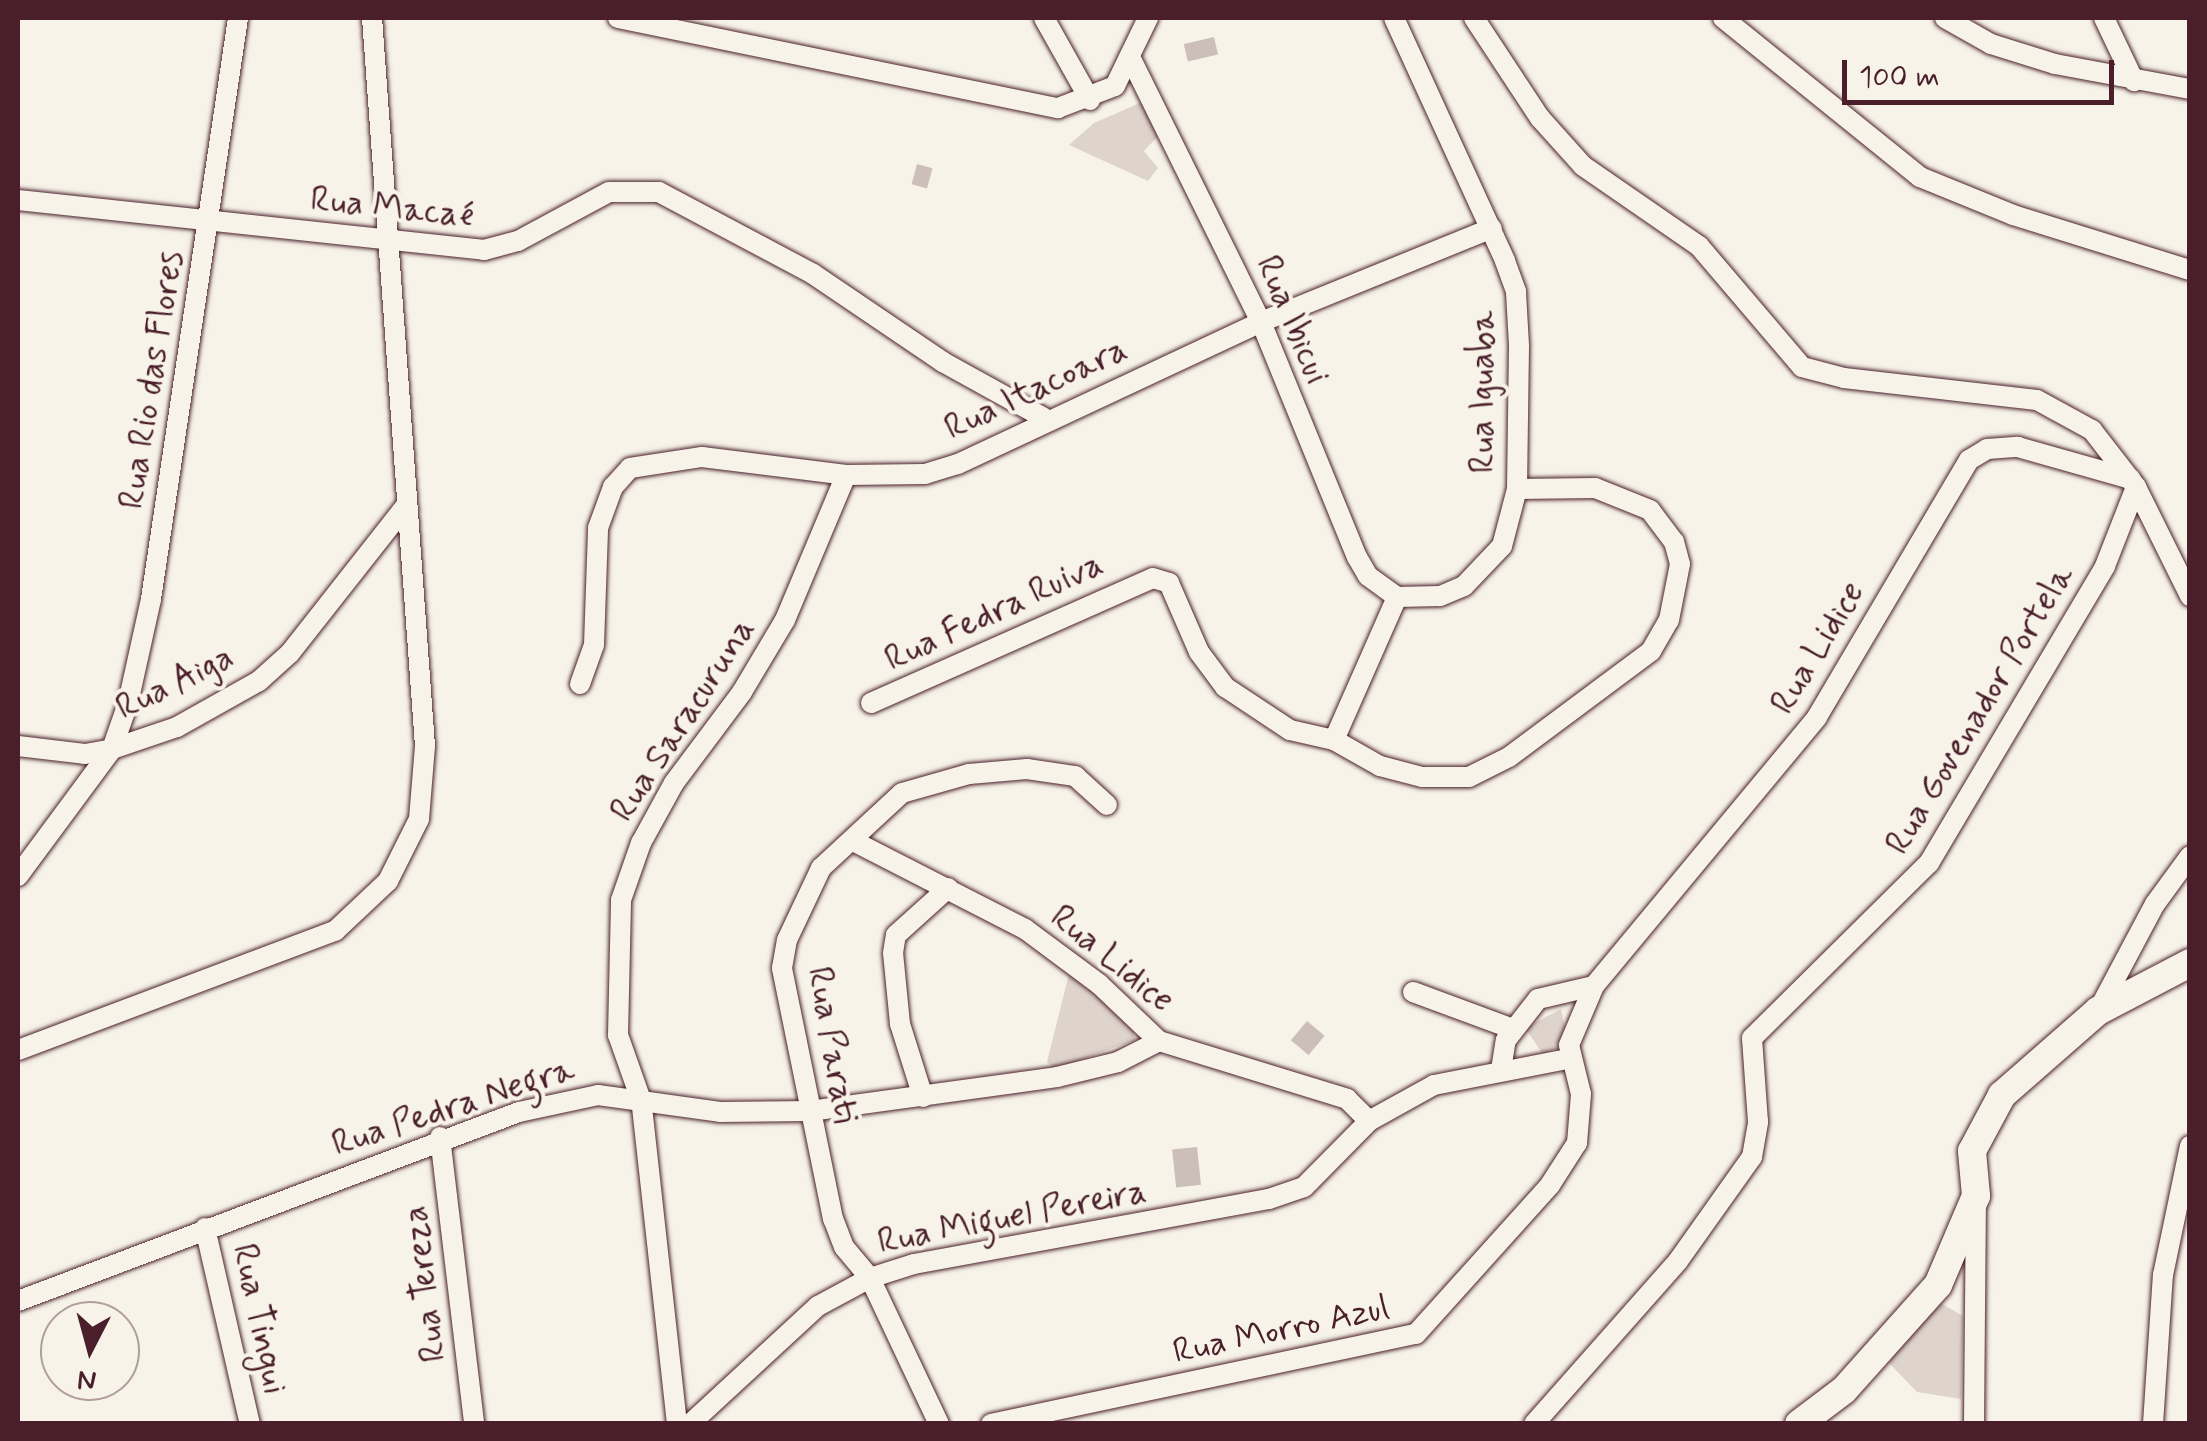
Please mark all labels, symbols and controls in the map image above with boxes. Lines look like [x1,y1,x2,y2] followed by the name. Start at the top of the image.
[1847,40,2120,102] scale bar
[1859,58,1940,97] text: 100 m
[310,179,474,237] street label: Rua Macaé
[1243,242,1341,398] street label: Rua Ibicui
[111,247,193,513] street label: Rua Rio das Flores
[1462,308,1504,476] street label: Rua Iguaba
[938,328,1134,450] street label: Rua Itacoara
[876,542,1112,682] street label: Rua Fedra Ruiva
[1877,558,2083,862] street label: Rua Govenador Portela
[1762,574,1874,722] street label: Rua Lidice
[602,611,764,829] street label: Rua Saracuruna
[107,636,243,730] street label: Rua Aiga
[1041,896,1183,1022] street label: Rua Lidice
[798,966,866,1124] street label: Rua Parati
[330,1049,576,1165] street label: Rua Pedra Negra
[876,1171,1148,1263] street label: Rua Miguel Pereira
[394,1201,456,1367] street label: Rua Tereza
[223,1244,295,1394] street label: Rua Tingui
[1168,1286,1394,1374] street label: Rua Morro Azul
[40,1301,140,1401] north arrow
[76,1360,98,1399] text: N

